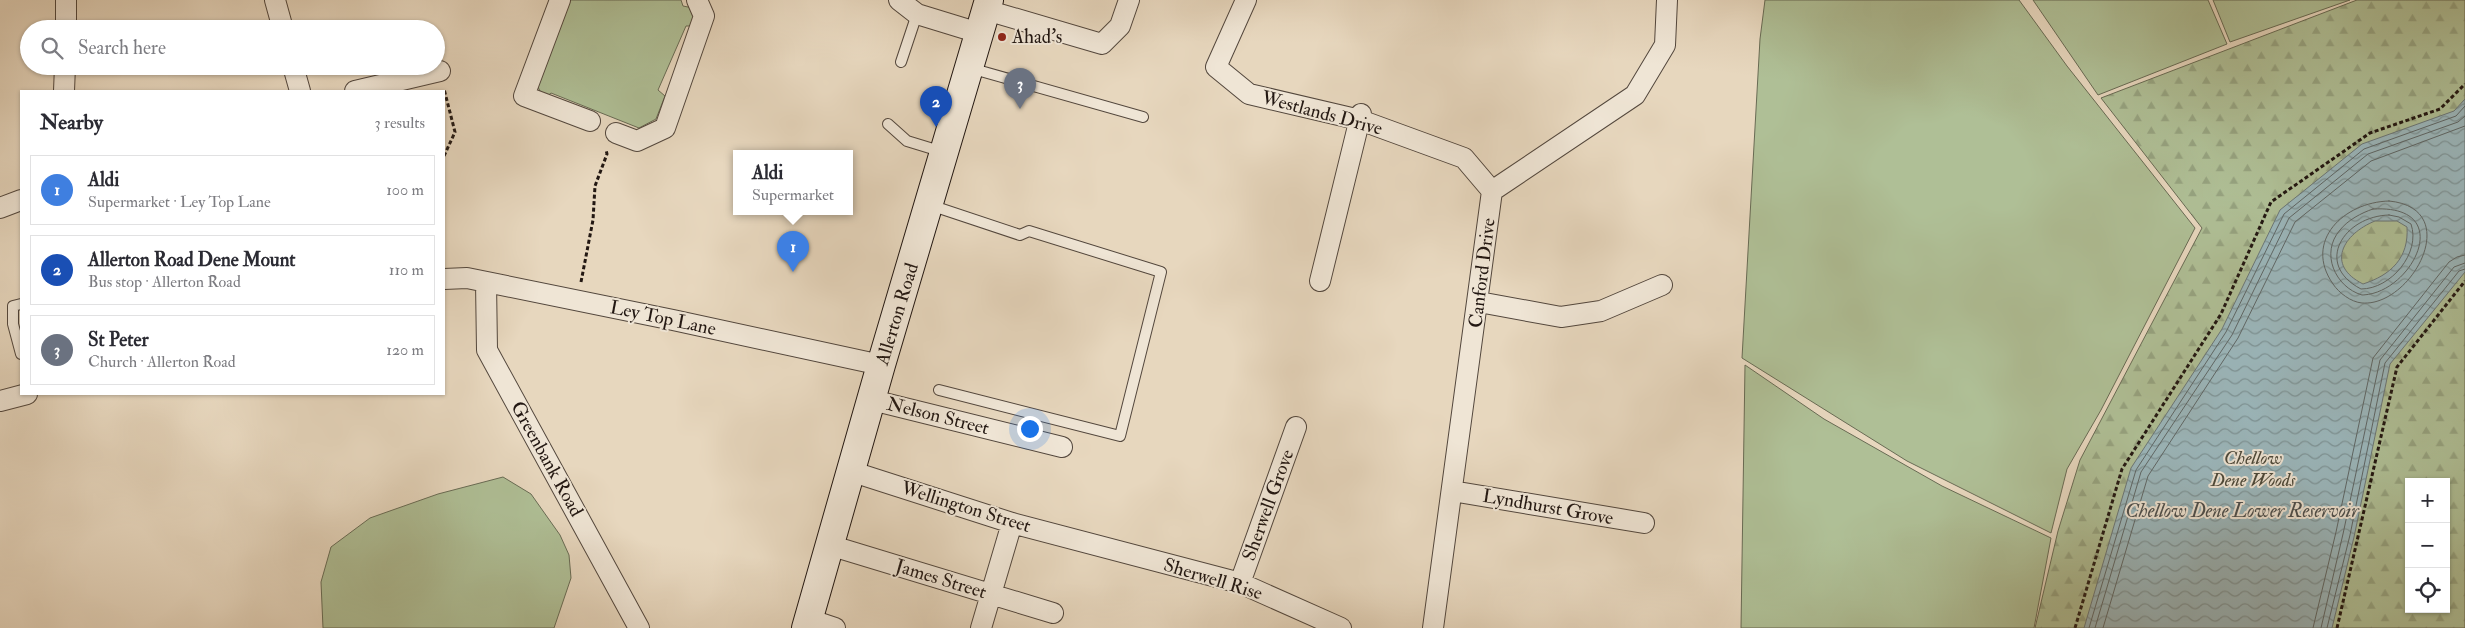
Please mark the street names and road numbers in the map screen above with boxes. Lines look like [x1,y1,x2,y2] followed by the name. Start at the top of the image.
[1258,85,1385,141] street label: Westlands Drive
[1463,217,1501,329] street label: Canford Drive
[870,259,924,369] street label: Allerton Road
[608,295,718,342] street label: Ley Top Lane
[884,392,992,440] street label: Nelson Street
[505,397,589,522] street label: Greenbank Road
[1237,446,1299,564] street label: Sherwell Grove
[897,476,1034,538] street label: Wellington Street
[1481,484,1615,530] street label: Lyndhurst Grove
[892,553,989,604] street label: James Street
[1161,553,1265,605] street label: Sherwell Rise

